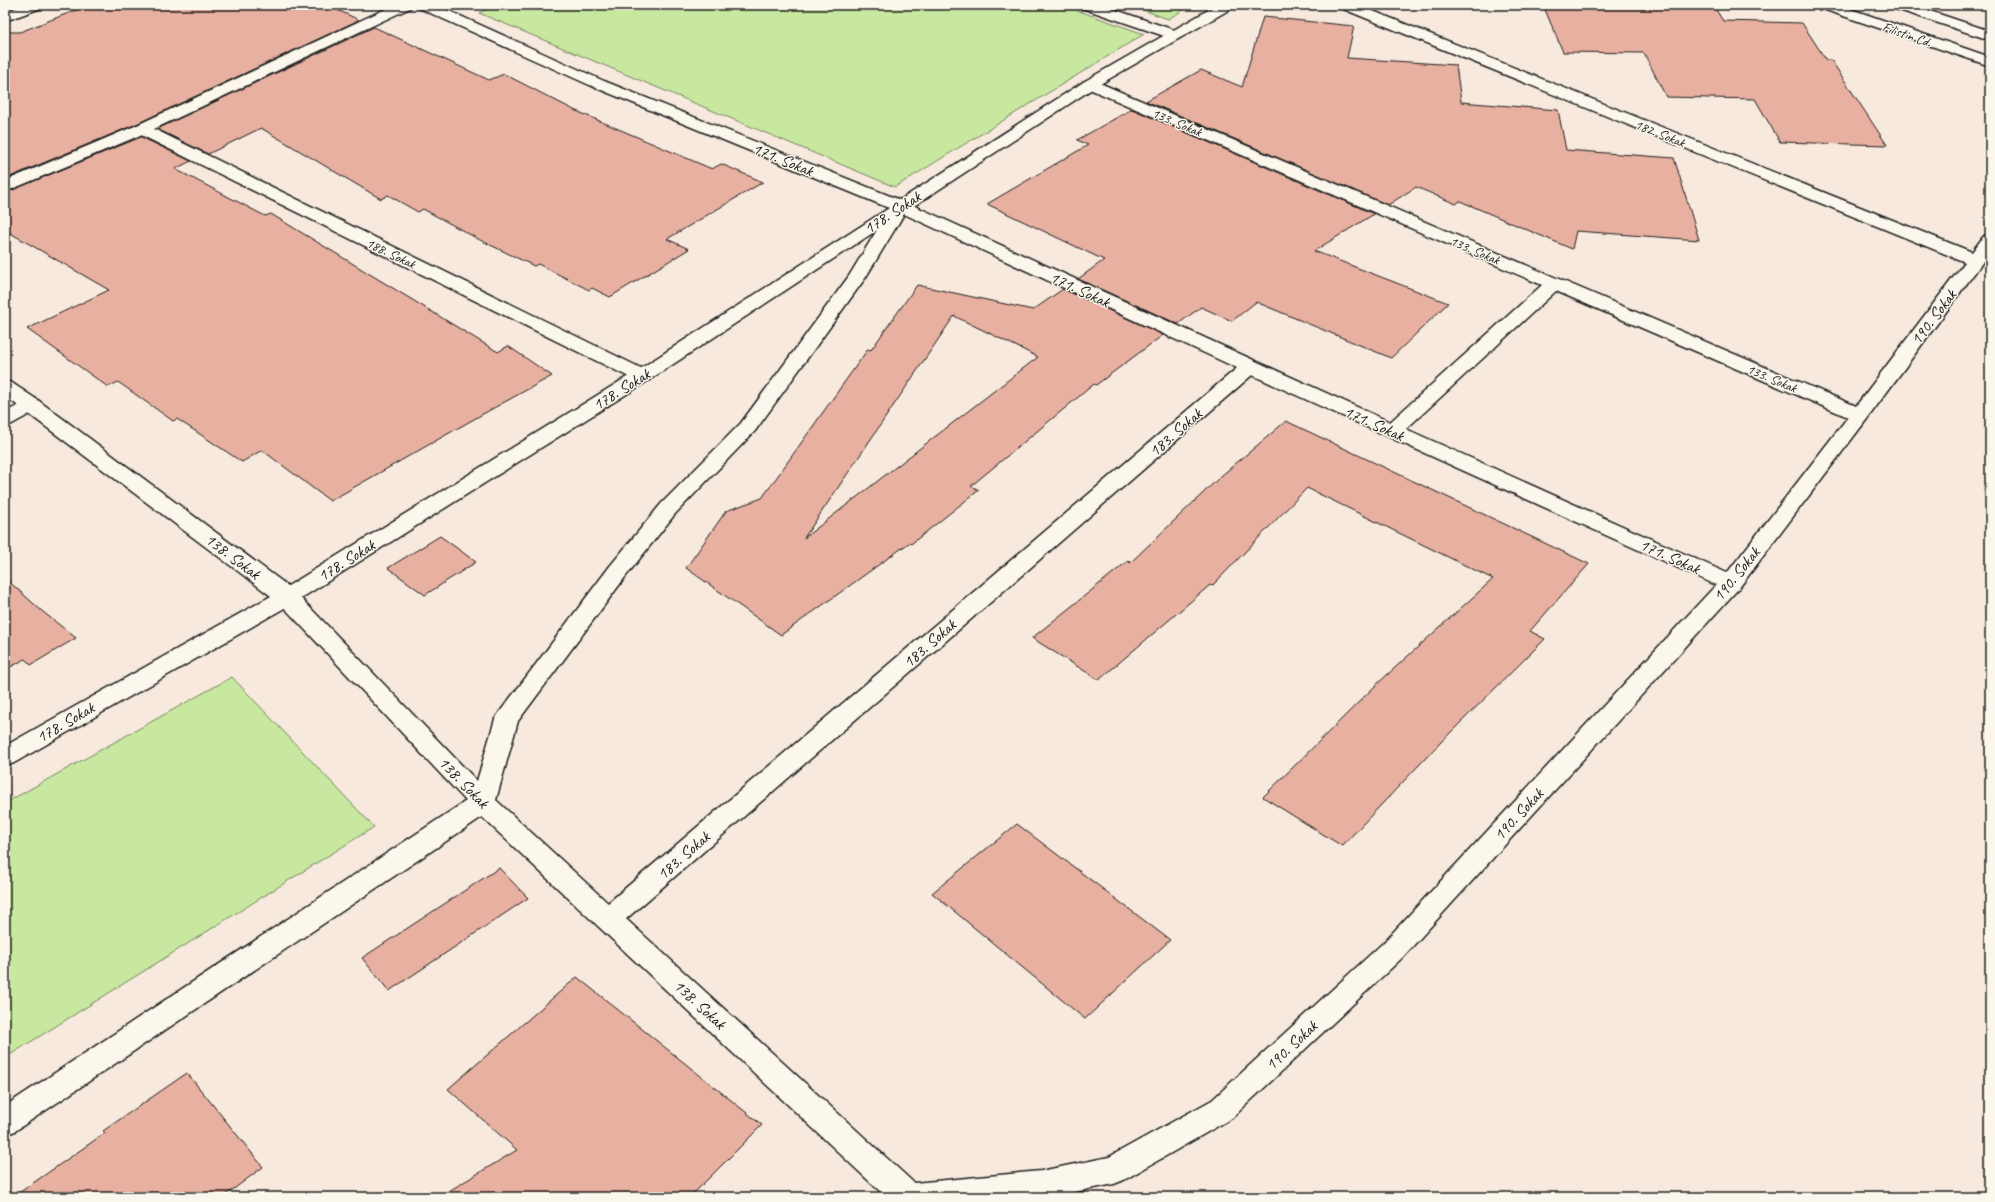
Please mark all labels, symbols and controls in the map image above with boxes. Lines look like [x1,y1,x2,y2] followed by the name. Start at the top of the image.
[1880,18,1934,51] street label: Filistin Cd.
[1149,104,1205,141] street label: 133. Sokak
[1632,116,1688,152] street label: 182. Sokak
[749,138,818,182] street label: 171. Sokak
[860,185,926,239] street label: 178. Sokak
[1447,232,1503,269] street label: 133. Sokak
[363,234,419,273] street label: 188. Sokak
[1046,266,1115,313] street label: 171. Sokak
[1906,284,1962,349] street label: 190. Sokak
[1744,360,1800,397] street label: 133. Sokak
[589,363,655,415] street label: 178. Sokak
[1340,401,1409,447] street label: 171. Sokak
[1144,402,1208,461] street label: 183. Sokak
[201,529,266,585] street label: 138. Sokak
[314,534,380,586] street label: 178. Sokak
[1636,534,1705,580] street label: 171. Sokak
[1708,542,1766,606] street label: 190. Sokak
[898,613,962,672] street label: 183. Sokak
[32,697,100,747] street label: 178. Sokak
[434,752,495,814] street label: 138. Sokak
[1489,783,1549,845] street label: 190. Sokak
[652,825,716,884] street label: 183. Sokak
[669,975,731,1035] street label: 138. Sokak
[1261,1015,1323,1075] street label: 190. Sokak

